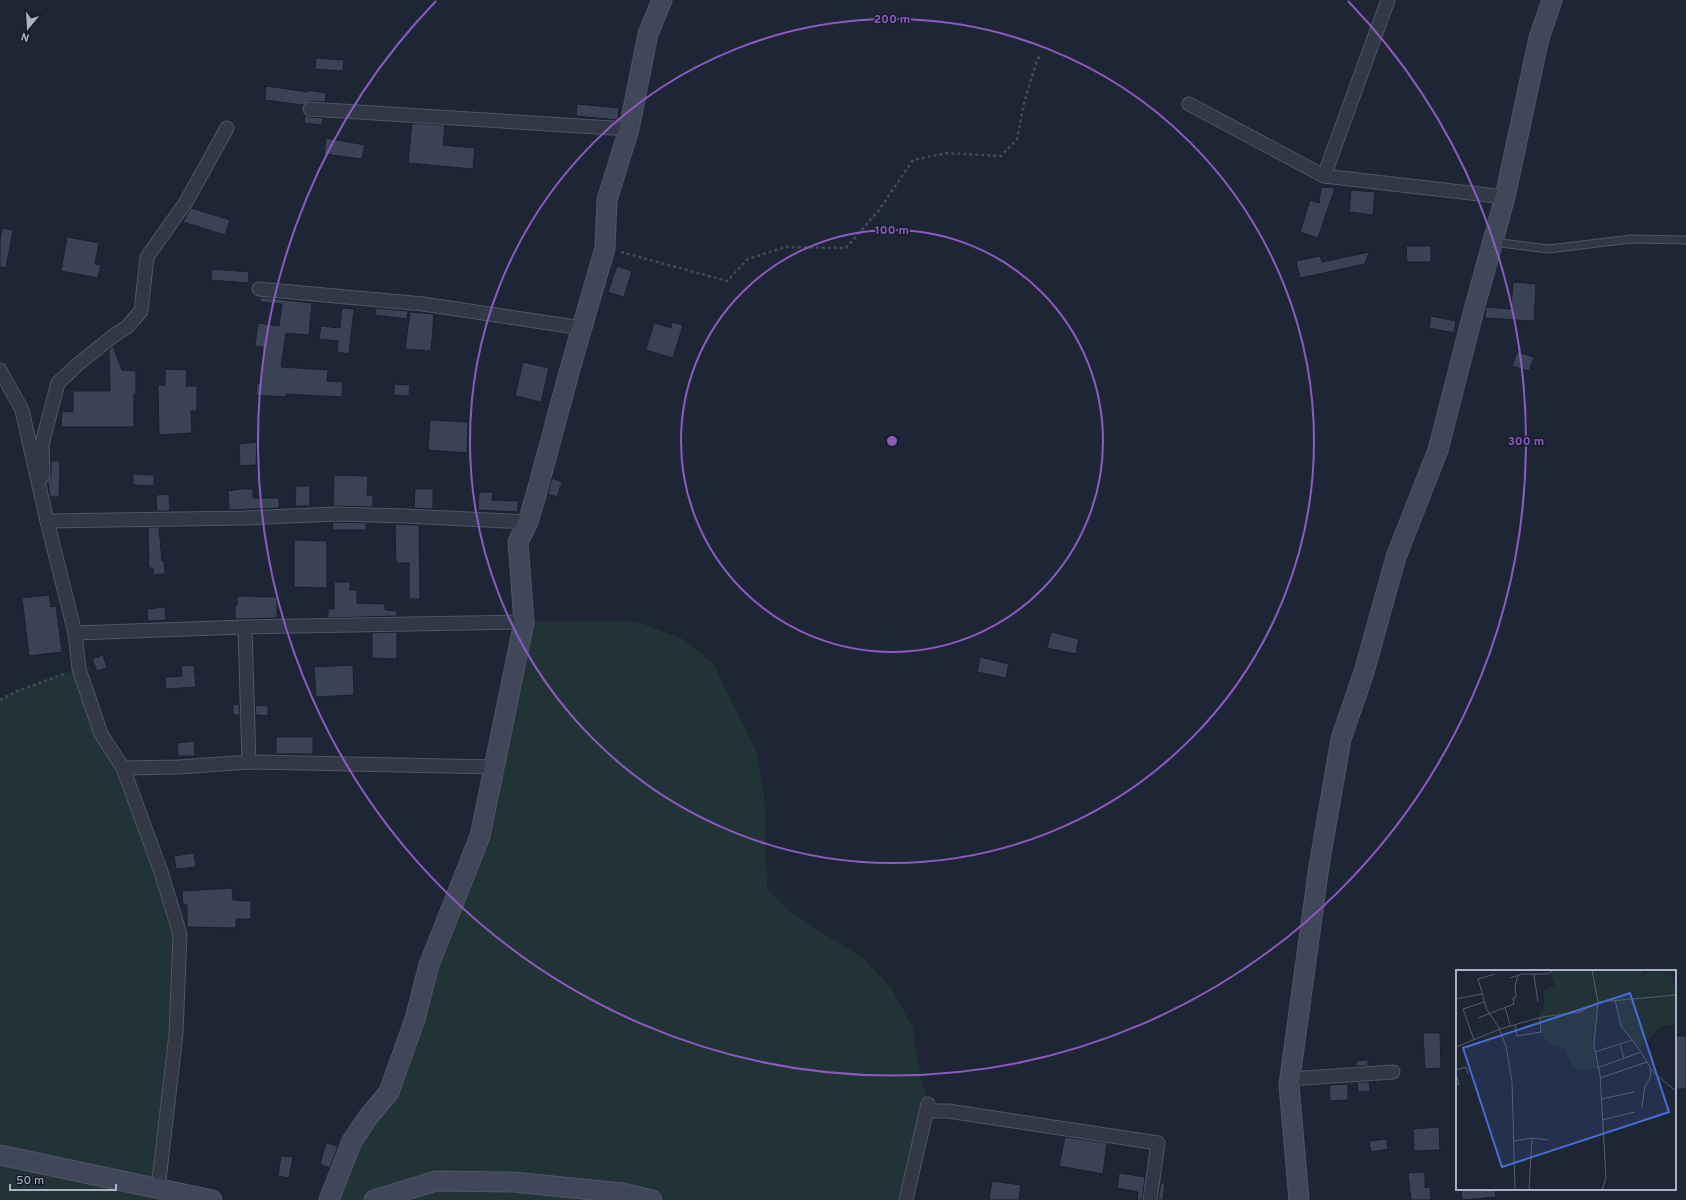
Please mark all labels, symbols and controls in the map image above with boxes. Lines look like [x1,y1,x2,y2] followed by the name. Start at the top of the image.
[8,8,48,48] north arrow
[874,12,910,28] text: 200 m
[19,29,31,44] text: N
[875,223,909,239] text: 100 m
[885,434,899,448] centre of rings
[1508,434,1544,450] text: 300 m
[1456,970,1676,1190] inset map
[10,1166,116,1192] scale bar
[16,1173,44,1189] text: 50 m

